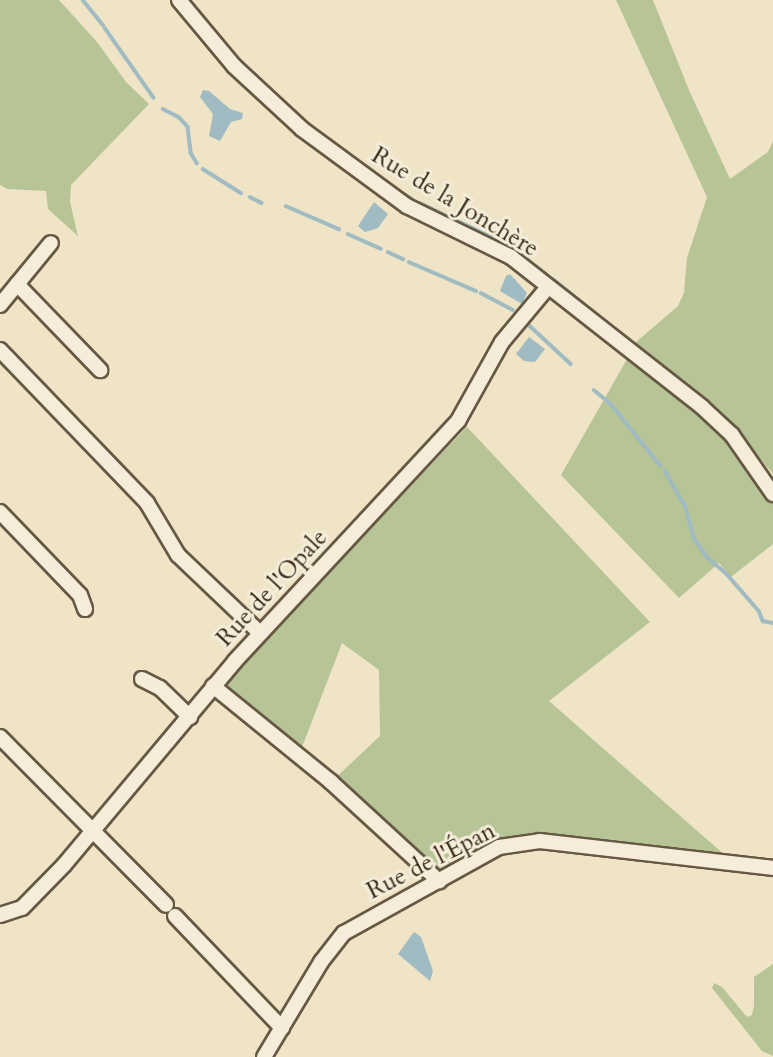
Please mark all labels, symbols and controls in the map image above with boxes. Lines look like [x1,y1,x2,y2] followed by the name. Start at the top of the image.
[366,141,544,263] street label: Rue de la Jonchère
[210,523,334,653] street label: Rue de l'Opale
[362,816,500,906] street label: Rue de l'Épan

